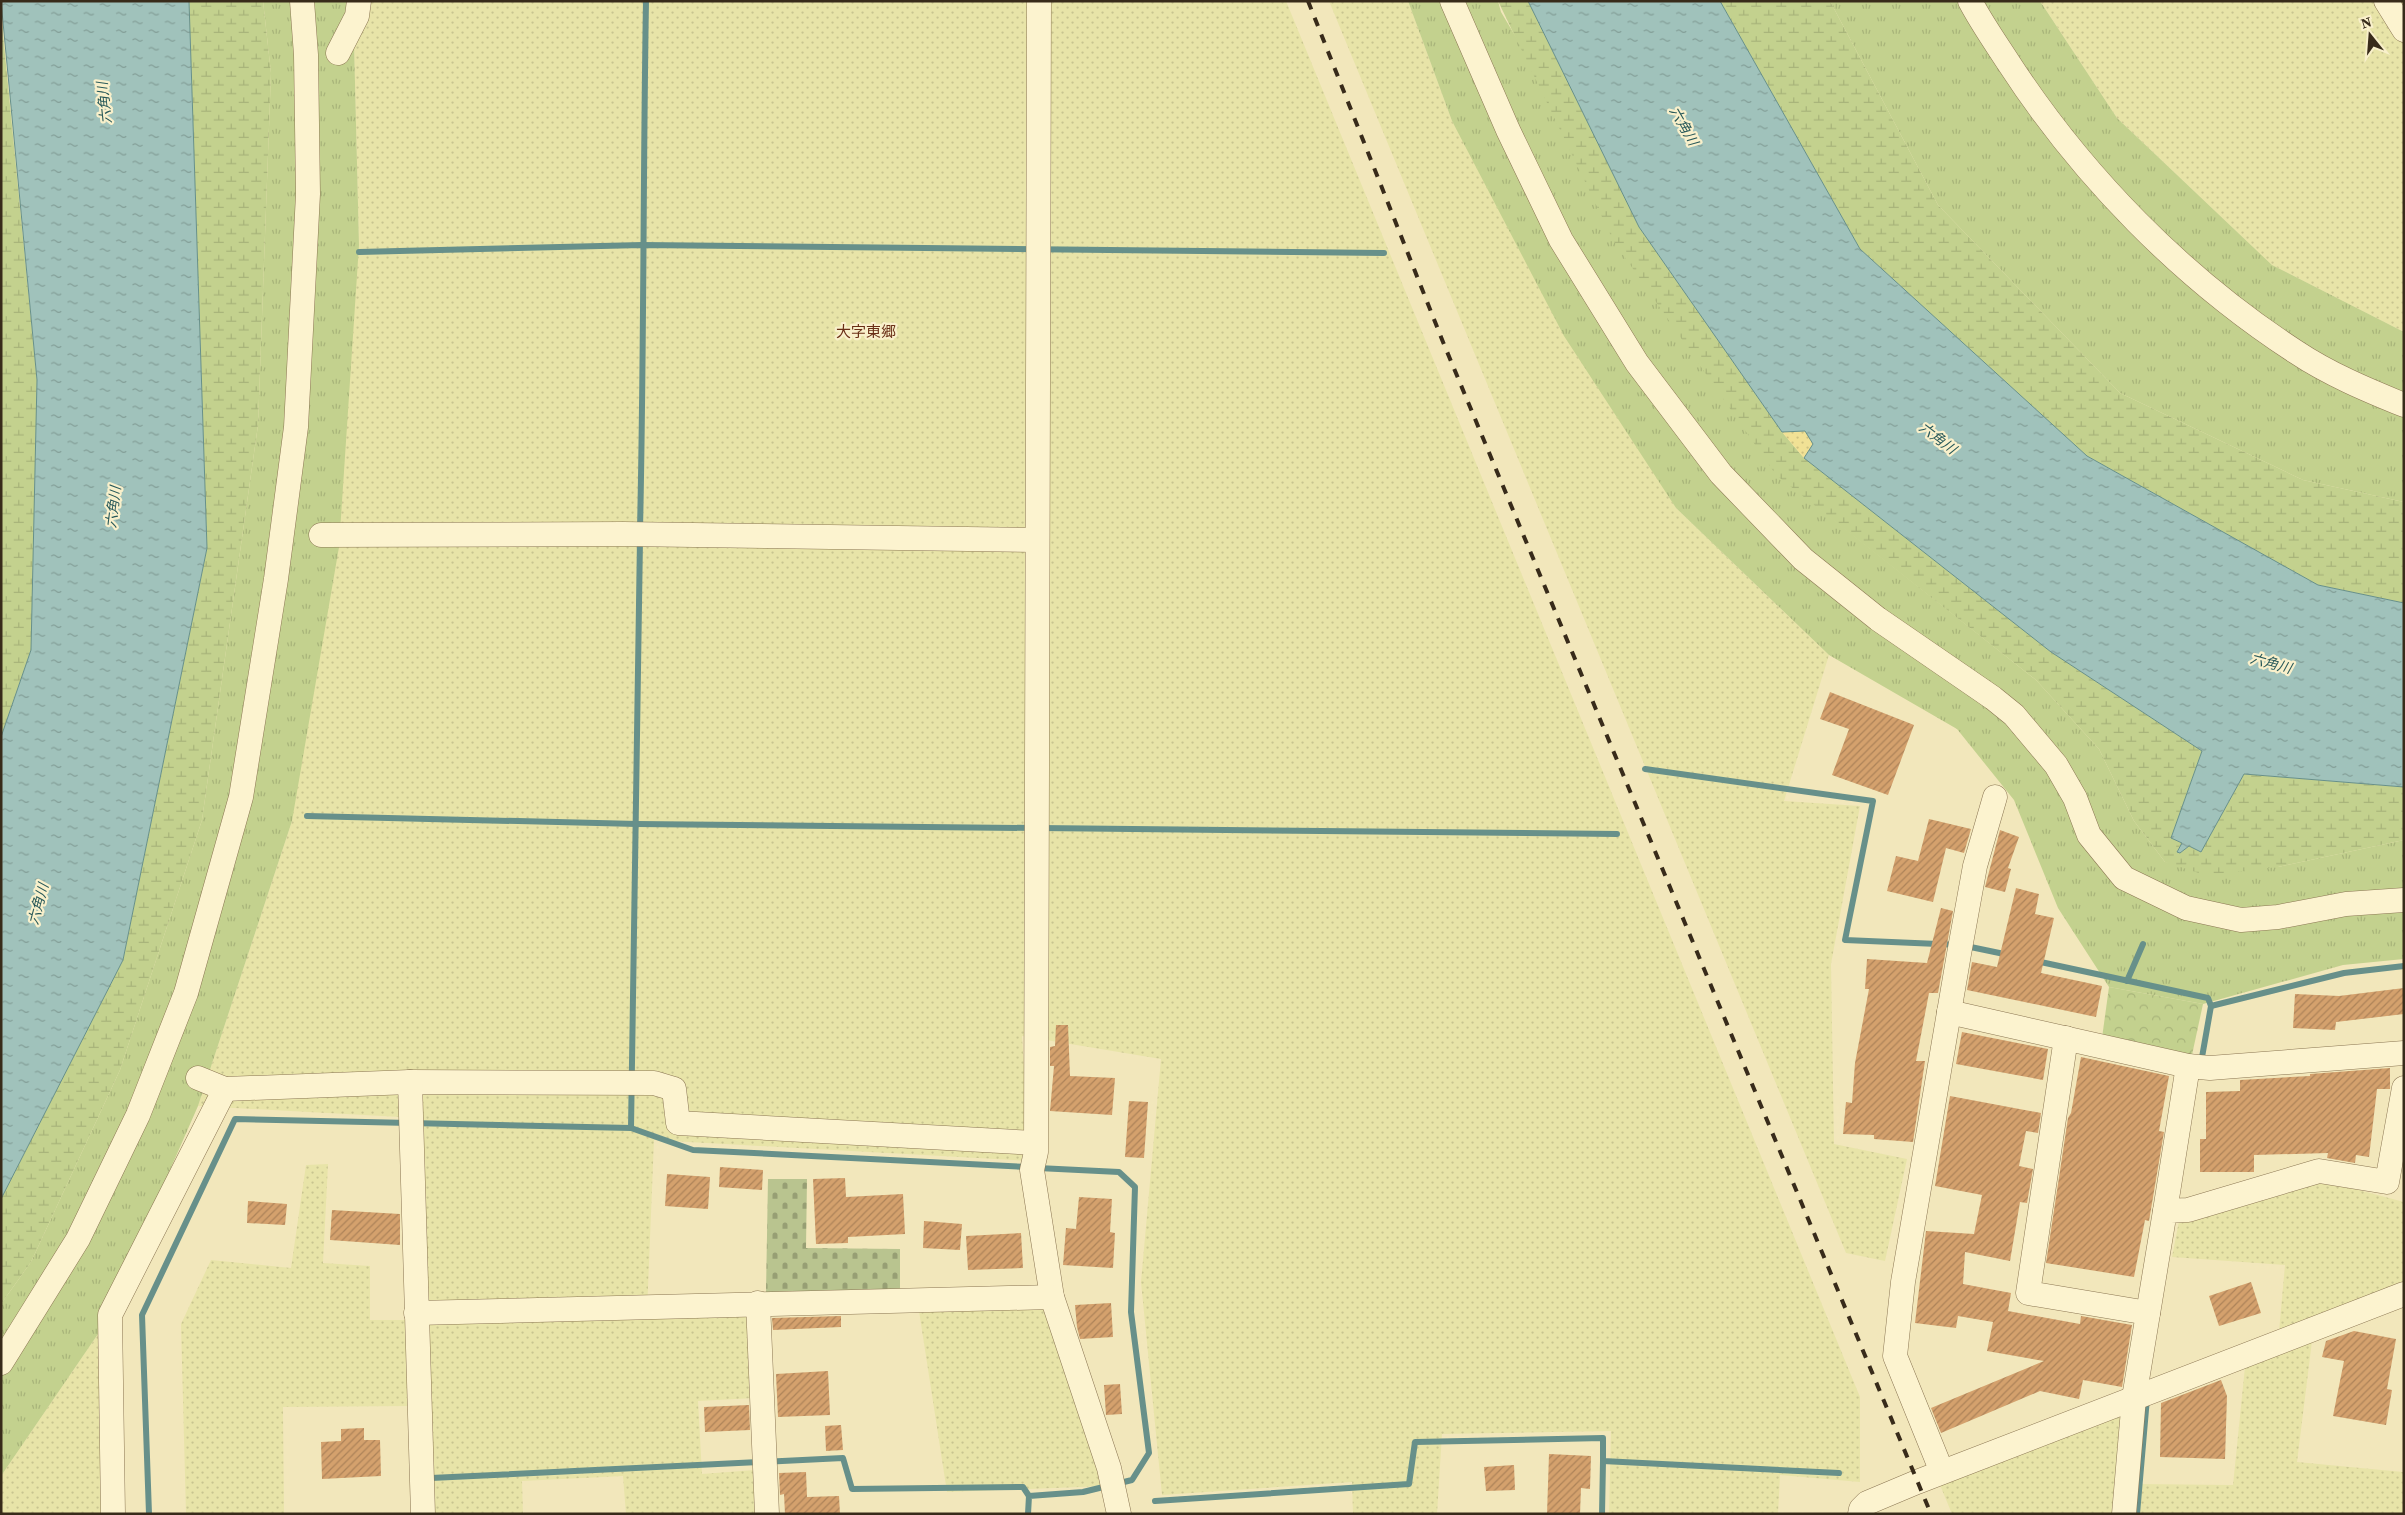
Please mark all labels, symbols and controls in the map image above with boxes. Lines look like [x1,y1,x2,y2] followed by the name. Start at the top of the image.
[2345,10,2395,60] north arrow
[2358,12,2374,34] text: N
[92,79,116,125] water label: 六角川
[1665,103,1704,151] water label: 六角川
[836,321,896,342] district label: 大字東郷
[1915,417,1962,460] water label: 六角川
[101,483,126,529] water label: 六角川
[2248,648,2296,679] water label: 六角川
[23,879,54,927] water label: 六角川

